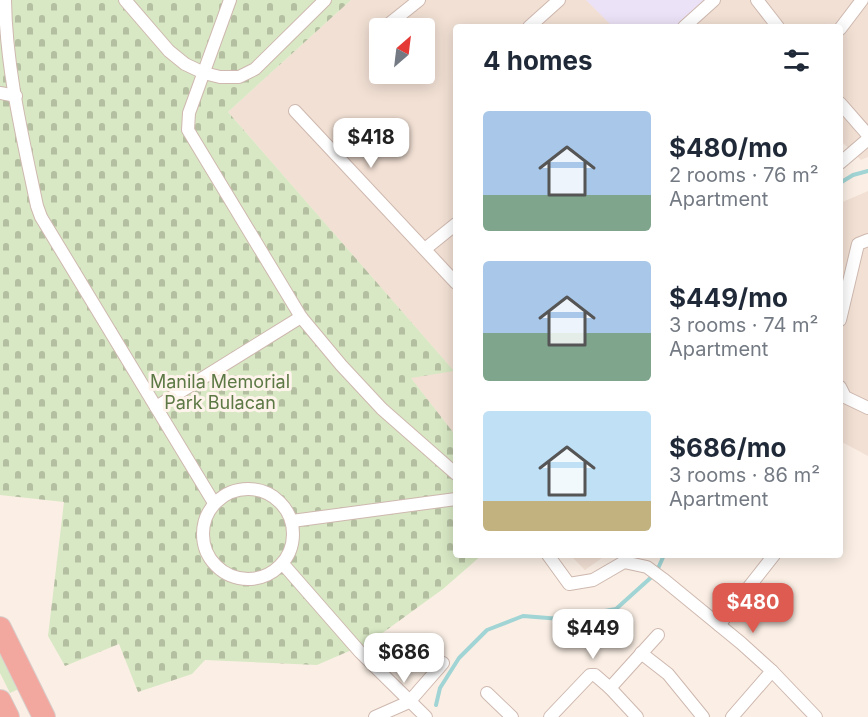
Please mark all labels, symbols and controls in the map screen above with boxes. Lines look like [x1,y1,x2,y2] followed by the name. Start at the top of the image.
[369,18,435,84] north arrow
[369,18,435,84] map controls
[780,44,813,77] icon: filters
[483,45,593,76] text: 4 homes
[335,118,407,169] pin: $418
[347,125,395,149] text: $418
[669,132,788,163] text: $480/mo
[531,135,603,207] icon: home
[669,163,818,187] text: 2 rooms · 76 m²
[669,187,768,211] text: Apartment
[669,282,788,313] text: $449/mo
[531,285,603,357] icon: home
[669,313,818,337] text: 3 rooms · 74 m²
[669,337,768,361] text: Apartment
[150,371,290,413] park label: Manila Memorial Park Bulacan
[669,432,786,463] text: $686/mo
[531,435,603,507] icon: home
[669,463,820,487] text: 3 rooms · 86 m²
[669,487,768,511] text: Apartment
[717,583,789,634] pin: $480
[726,590,780,614] text: $480
[557,609,629,660] pin: $449
[566,616,620,640] text: $449
[368,633,440,684] pin: $686
[378,640,430,664] text: $686

